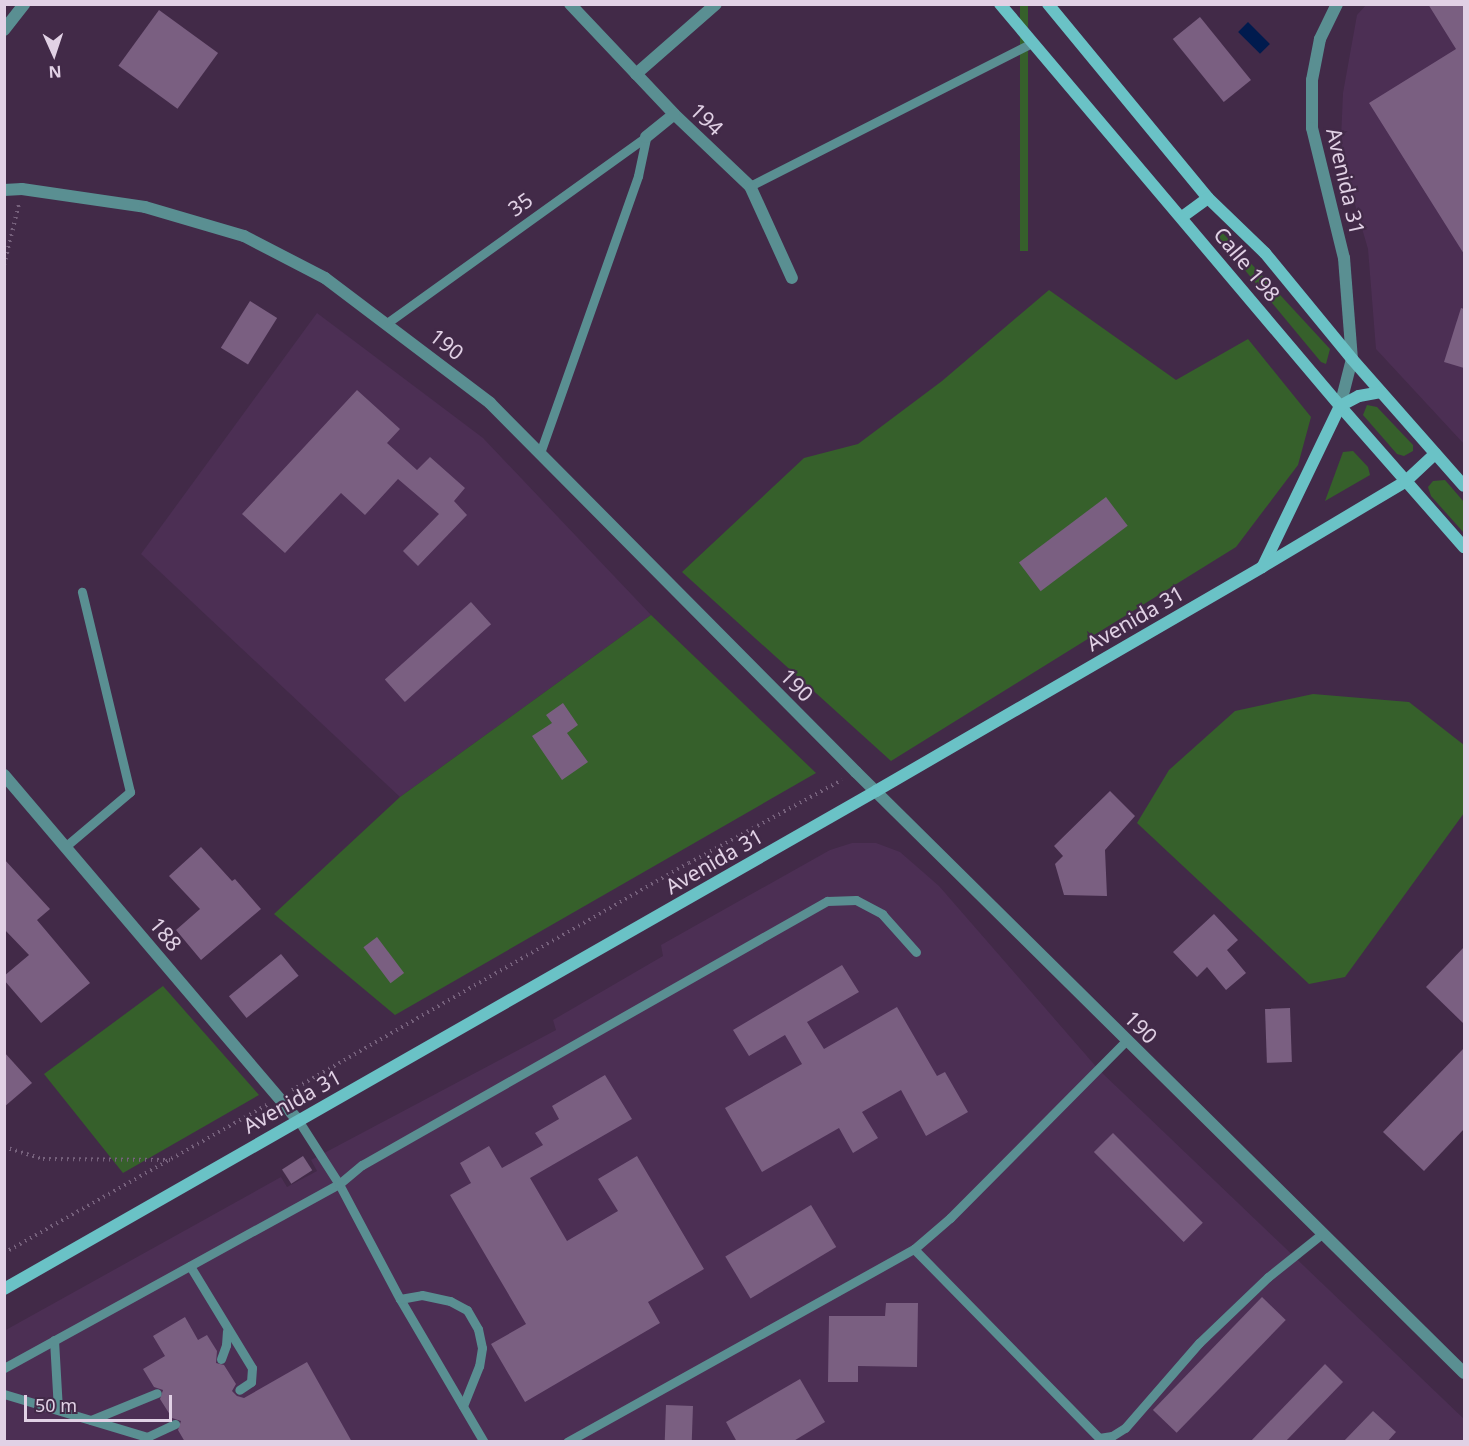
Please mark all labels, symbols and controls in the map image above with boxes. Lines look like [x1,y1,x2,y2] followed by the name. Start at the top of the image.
[24,24,84,84] north arrow
[48,61,62,83] text: N
[685,97,729,141] street label: 194
[1322,125,1370,237] street label: Avenida 31
[503,187,537,221] street label: 35
[1209,222,1285,306] street label: Calle 198
[425,323,469,365] street label: 190
[1082,580,1188,656] street label: Avenida 31
[775,663,819,707] street label: 190
[661,823,767,899] street label: Avenida 31
[145,912,187,956] street label: 188
[1119,1005,1163,1049] street label: 190
[238,1064,346,1138] street label: Avenida 31
[27,1383,176,1421] scale bar
[35,1393,77,1417] text: 50 m

